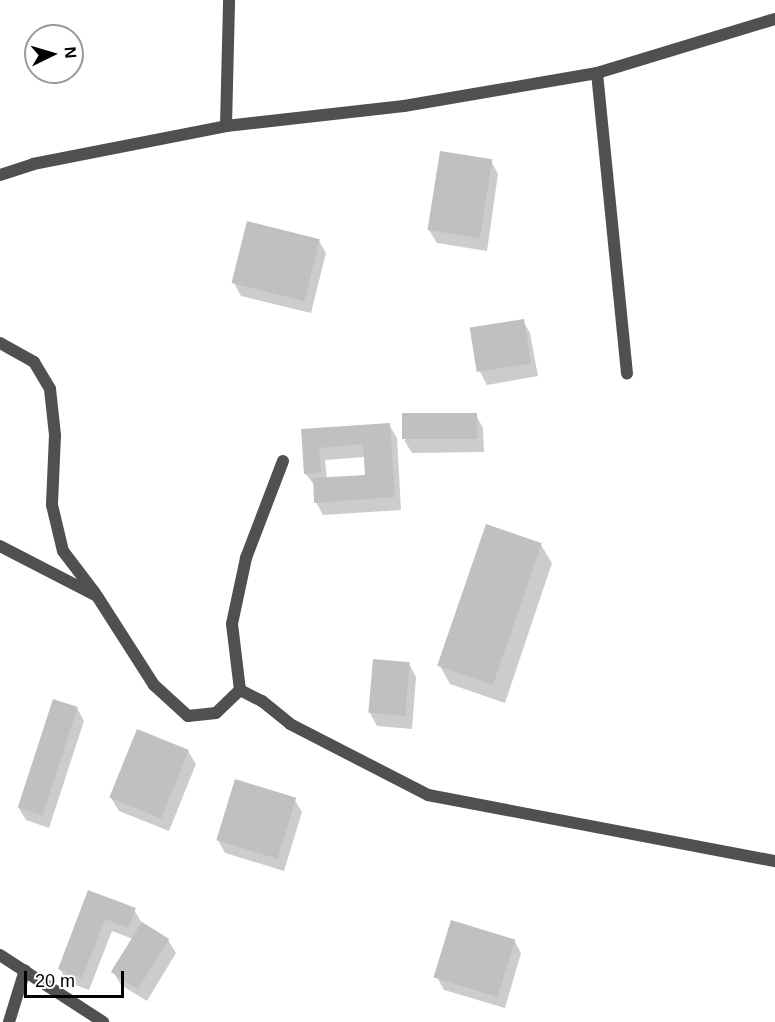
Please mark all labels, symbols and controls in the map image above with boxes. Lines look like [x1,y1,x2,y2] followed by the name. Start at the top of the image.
[24,24,84,84] north arrow
[61,46,79,59] text: N
[27,959,128,997] scale bar
[35,971,75,991] text: 20 m

